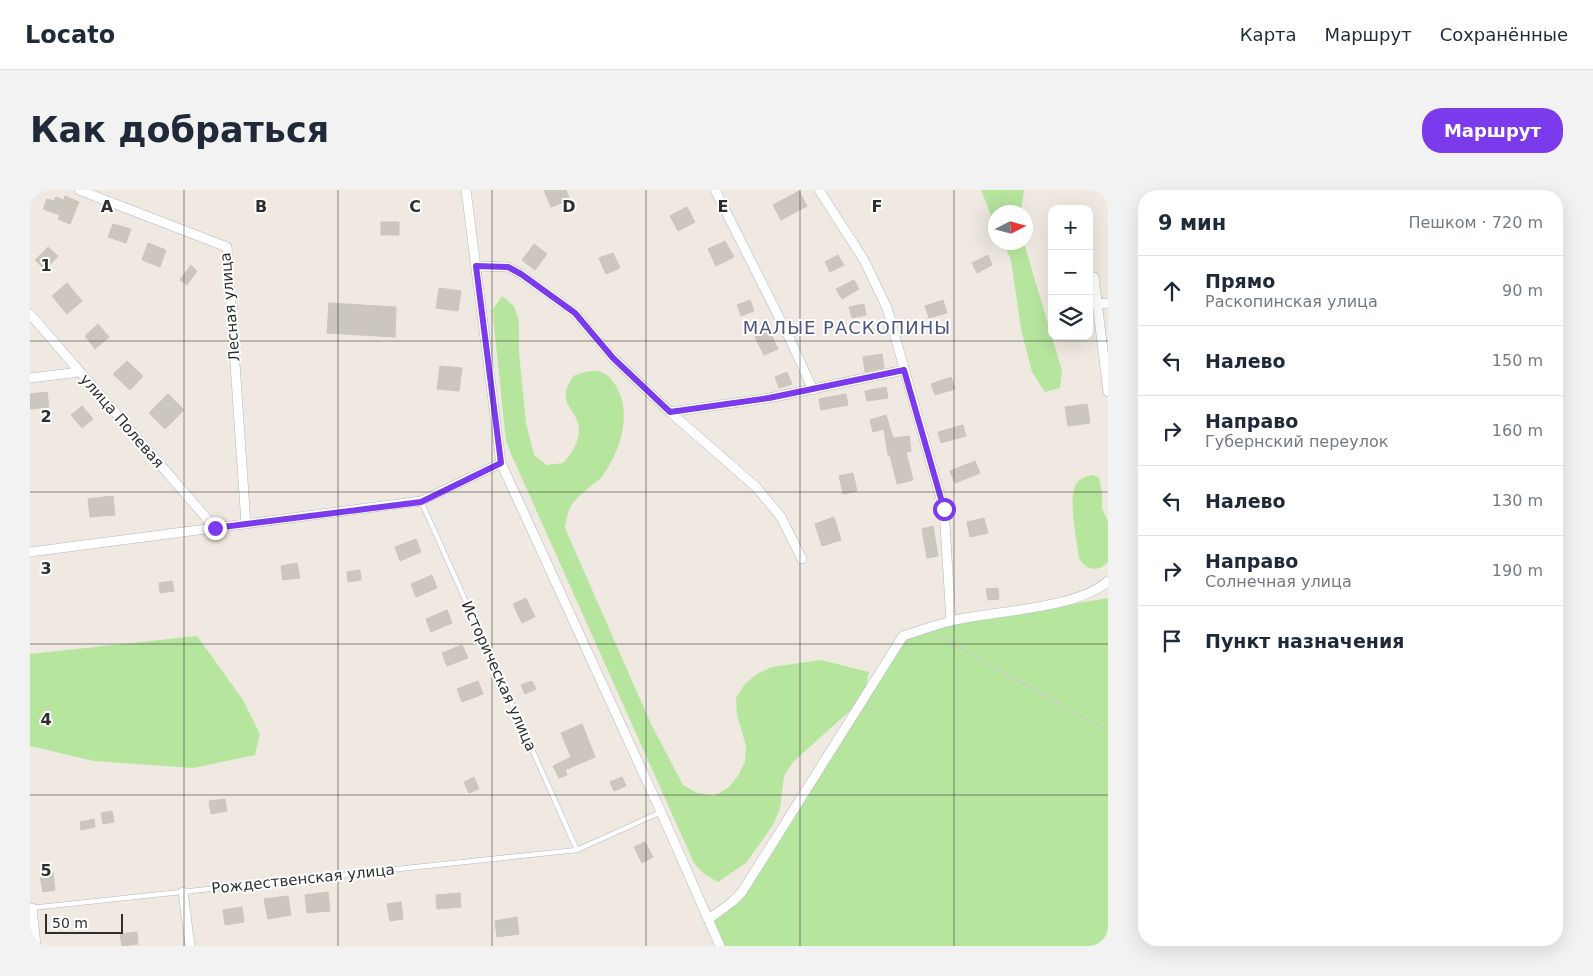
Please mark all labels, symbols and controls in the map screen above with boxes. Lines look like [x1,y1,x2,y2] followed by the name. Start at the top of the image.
[25,21,115,49] text: Locato
[1240,24,1297,45] text: Карта
[1325,24,1412,45] text: Маршрут
[1440,24,1568,45] text: Сохранённые
[1422,108,1563,153] button: Маршрут
[30,110,329,150] text: Как добраться
[101,197,114,216] text: A
[255,197,267,216] text: B
[409,197,421,216] text: C
[562,197,576,216] text: D
[718,197,728,216] text: E
[872,197,882,216] text: F
[988,205,1033,250] north arrow
[1048,205,1093,340] map controls
[1048,205,1093,250] button: +
[1158,211,1226,235] text: 9 мин
[1408,213,1543,232] text: Пешком · 720 m
[1048,250,1093,295] button: −
[216,252,244,362] street label: Лесная улица
[40,256,52,275] text: 1
[1205,270,1275,292] text: Прямо
[1158,277,1186,305] icon: ahead
[1502,281,1543,300] text: 90 m
[1205,292,1378,311] text: Раскопинская улица
[1048,295,1093,340] button: layers
[743,317,951,338] district label: МАЛЫЕ РАСКОПИНЫ
[1158,347,1186,375] icon: left
[1205,350,1286,372] text: Налево
[1492,351,1543,370] text: 150 m
[76,370,168,472] street label: улица Полевая
[40,407,52,426] text: 2
[1205,410,1298,432] text: Направо
[1158,417,1186,445] icon: right
[1492,421,1543,440] text: 160 m
[1205,432,1388,451] text: Губернский переулок
[1158,487,1186,515] icon: left
[1205,490,1286,512] text: Налево
[1492,491,1543,510] text: 130 m
[933,498,956,521] route start
[204,517,227,540] route end
[1205,550,1298,572] text: Направо
[1158,557,1186,585] icon: right
[40,559,52,578] text: 3
[1492,561,1543,580] text: 190 m
[1205,572,1352,591] text: Солнечная улица
[458,598,540,754] street label: Историческая улица
[1158,627,1186,655] icon: arrive
[1205,630,1404,652] text: Пункт назначения
[40,710,52,729] text: 4
[211,860,395,898] street label: Рождественская улица
[40,861,52,880] text: 5
[45,911,122,934] scale bar
[52,915,88,931] text: 50 m

